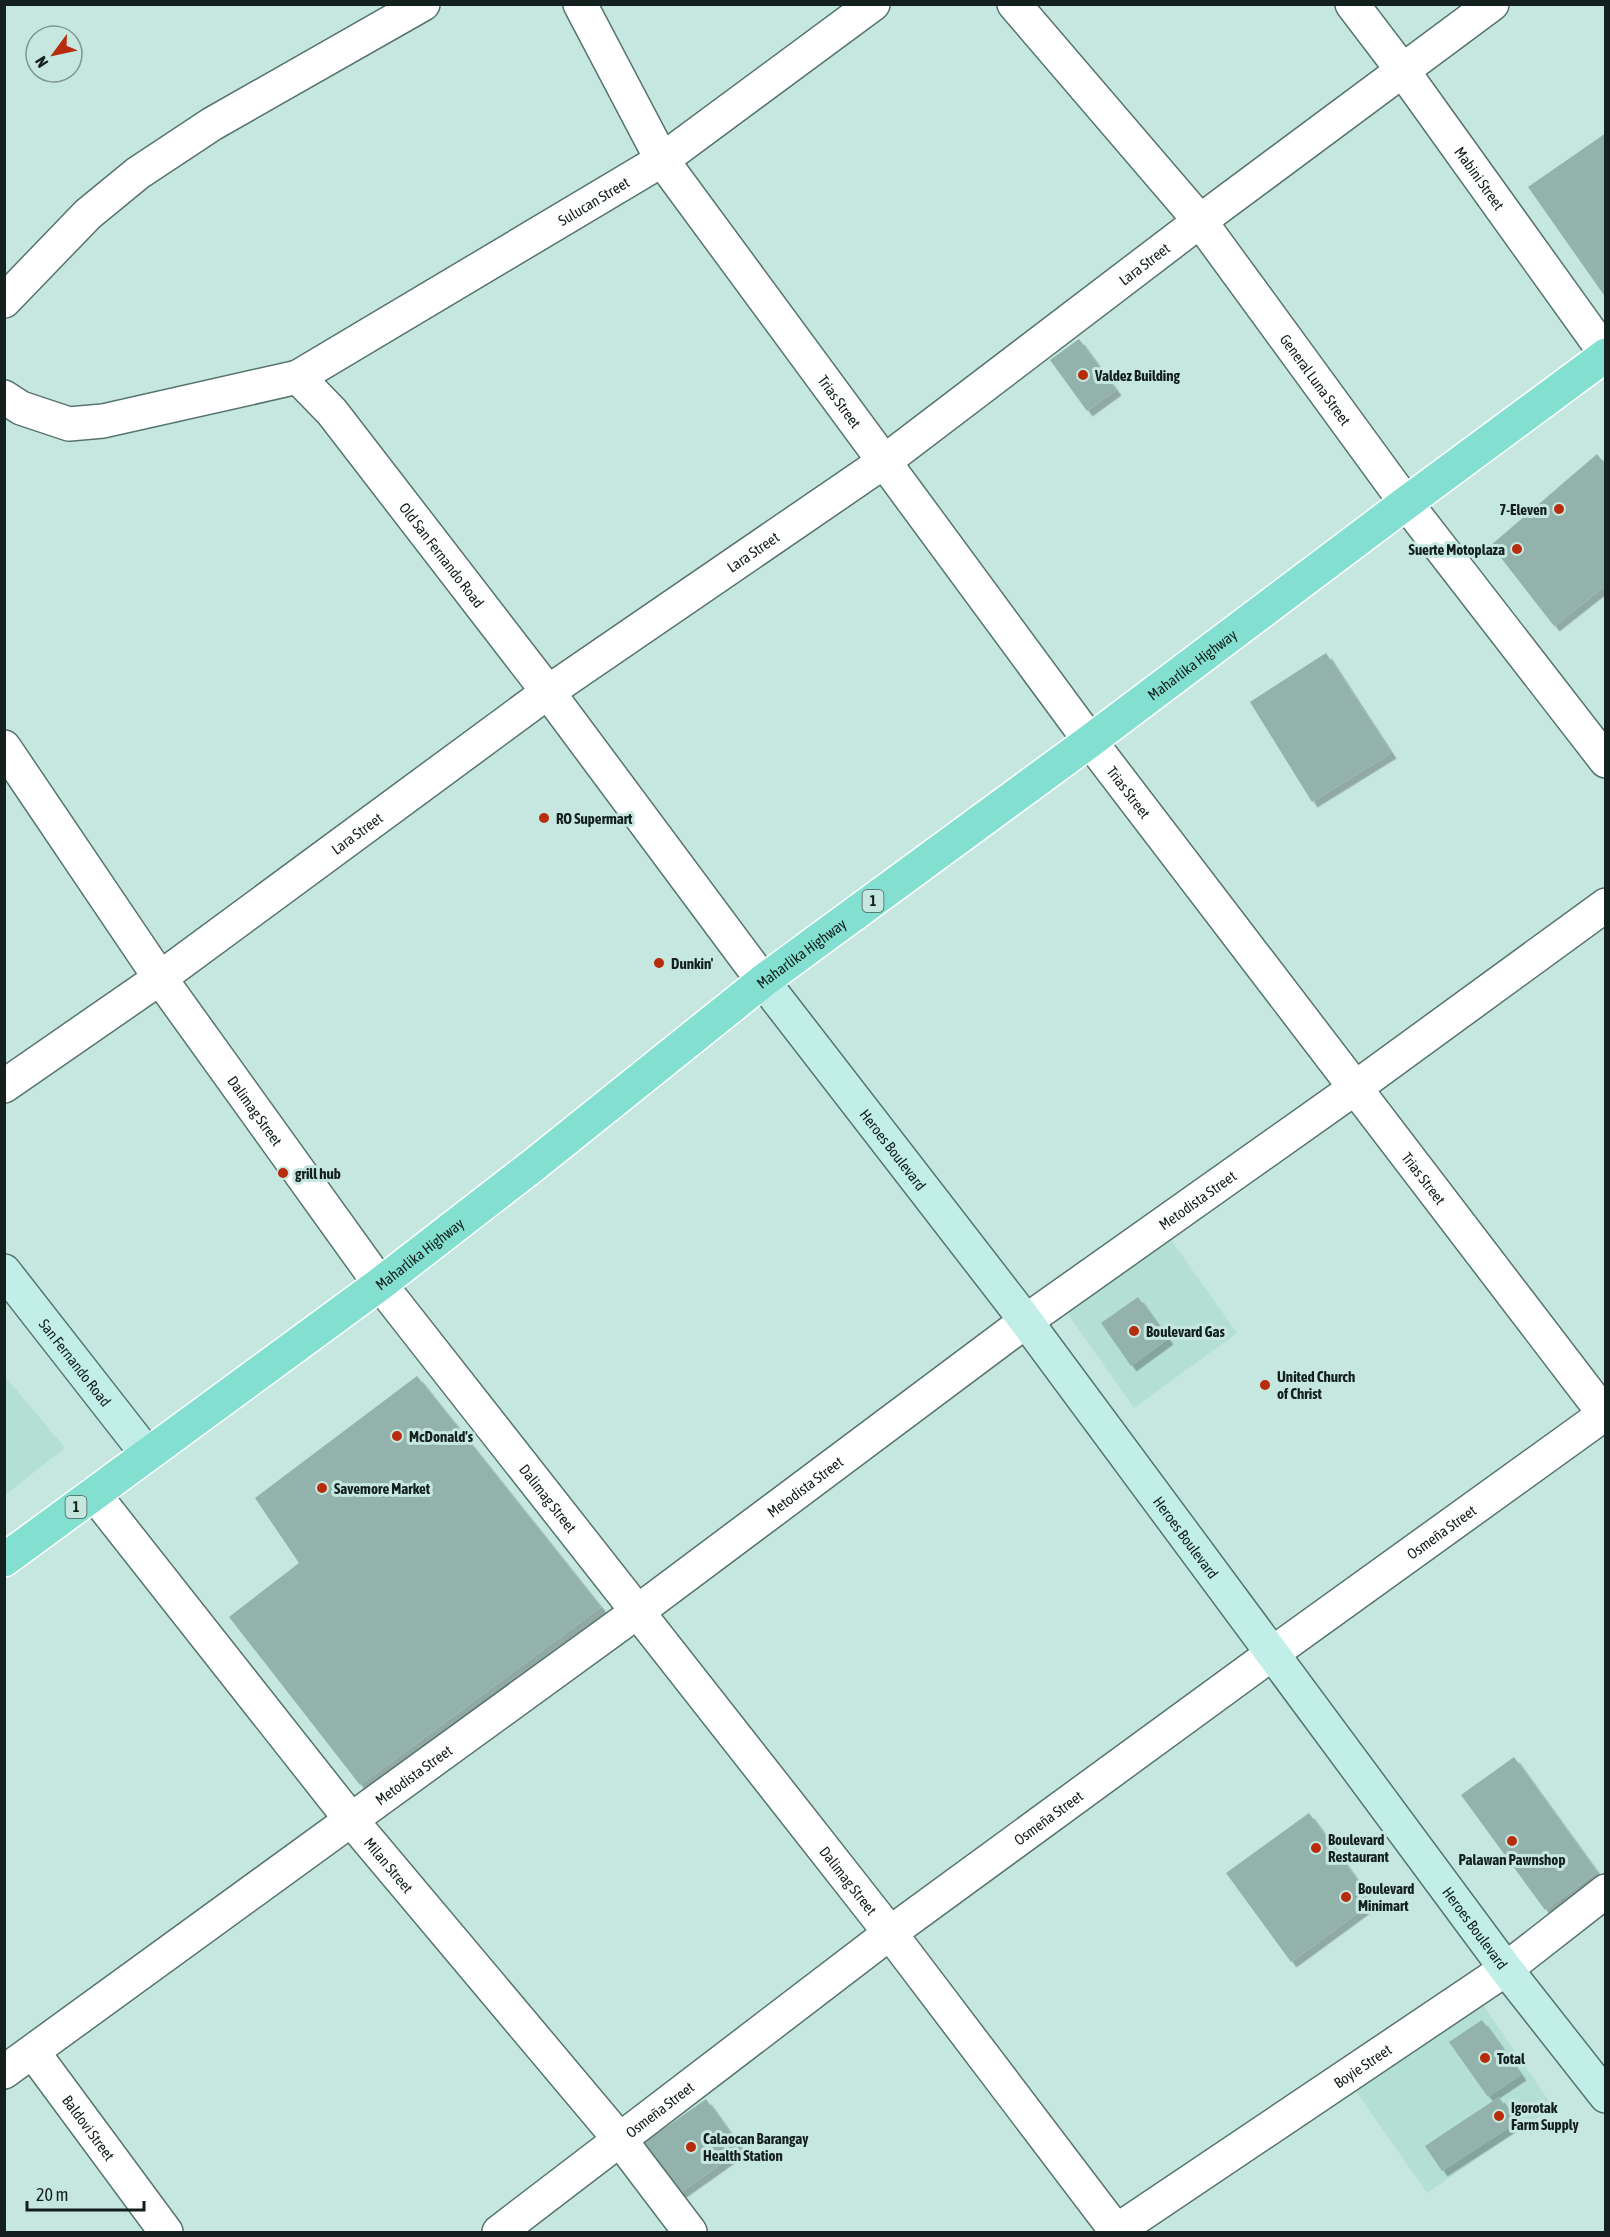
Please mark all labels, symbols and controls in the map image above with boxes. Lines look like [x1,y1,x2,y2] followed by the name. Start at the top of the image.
[24,24,84,84] north arrow
[31,53,52,71] text: N
[1452,143,1508,213] street label: Mabini Street
[555,173,632,229] street label: Sulucan Street
[1115,239,1173,288] street label: Lara Street
[1277,331,1355,428] street label: General Luna Street
[1094,367,1181,384] place label: Valdez Building
[1076,368,1090,382] marker: Valdez Building
[815,372,865,431] street label: Trias Street
[396,499,488,611] street label: Old San Fernando Road
[1499,501,1547,518] place label: 7-Eleven
[1552,502,1566,516] marker: 7-Eleven
[724,528,782,575] street label: Lara Street
[1409,541,1505,558] place label: Suerte Motoplaza
[1510,542,1524,556] marker: Suerte Motoplaza
[1144,625,1240,703] street label: Maharlika Highway
[1104,763,1154,821] street label: Trias Street
[328,809,385,857] street label: Lara Street
[556,810,633,827] place label: RO Supermart
[537,811,551,825] marker: RO Supermart
[862,890,884,912] road number: 1
[753,915,849,991] street label: Maharlika Highway
[671,955,714,972] place label: Dunkin'
[652,956,666,970] marker: Dunkin'
[224,1072,286,1149] street label: Dalimag Street
[857,1106,930,1193] street label: Heroes Boulevard
[1399,1149,1449,1207] street label: Trias Street
[295,1165,341,1182] place label: grill hub
[276,1166,290,1180] marker: grill hub
[1155,1167,1239,1233] street label: Metodista Street
[372,1214,467,1293] street label: Maharlika Highway
[36,1315,115,1409] street label: San Fernando Road
[1146,1323,1225,1340] place label: Boulevard Gas
[1127,1324,1141,1338] marker: Boulevard Gas
[1277,1368,1355,1402] place label: United Church of Christ
[1258,1378,1272,1392] marker: United Church of Christ
[409,1428,474,1445] place label: McDonald's
[390,1429,404,1443] marker: McDonald's
[764,1453,846,1520] street label: Metodista Street
[516,1461,580,1536] street label: Dalimag Street
[334,1480,431,1497] place label: Savemore Market
[315,1481,329,1495] marker: Savemore Market
[1150,1493,1222,1582] street label: Heroes Boulevard
[66,1496,86,1518] road number: 1
[1403,1501,1479,1562] street label: Osmeña Street
[372,1741,455,1808] street label: Metodista Street
[1010,1787,1086,1848] street label: Osmeña Street
[1328,1831,1390,1865] place label: Boulevard Restaurant
[361,1834,417,1896] street label: Milan Street
[1505,1834,1519,1848] marker: Palawan Pawnshop
[1309,1841,1323,1855] marker: Boulevard Restaurant
[817,1843,881,1918] street label: Dalimag Street
[1458,1851,1566,1868] place label: Palawan Pawnshop
[1358,1880,1414,1914] place label: Boulevard Minimart
[1440,1883,1511,1972] street label: Heroes Boulevard
[1339,1890,1353,1904] marker: Boulevard Minimart
[1330,2040,1394,2091] street label: Boyie Street
[1497,2050,1526,2067] place label: Total
[1478,2051,1492,2065] marker: Total
[622,2078,697,2141] street label: Osmeña Street
[59,2092,118,2163] street label: Baldovi Street
[1511,2099,1580,2133] place label: Igorotak Farm Supply
[1492,2109,1506,2123] marker: Igorotak Farm Supply
[703,2130,809,2164] place label: Calaocan Barangay Health Station
[684,2140,698,2154] marker: Calaocan Barangay Health Station
[27,2174,144,2212] scale bar
[36,2184,68,2205] text: 20 m

